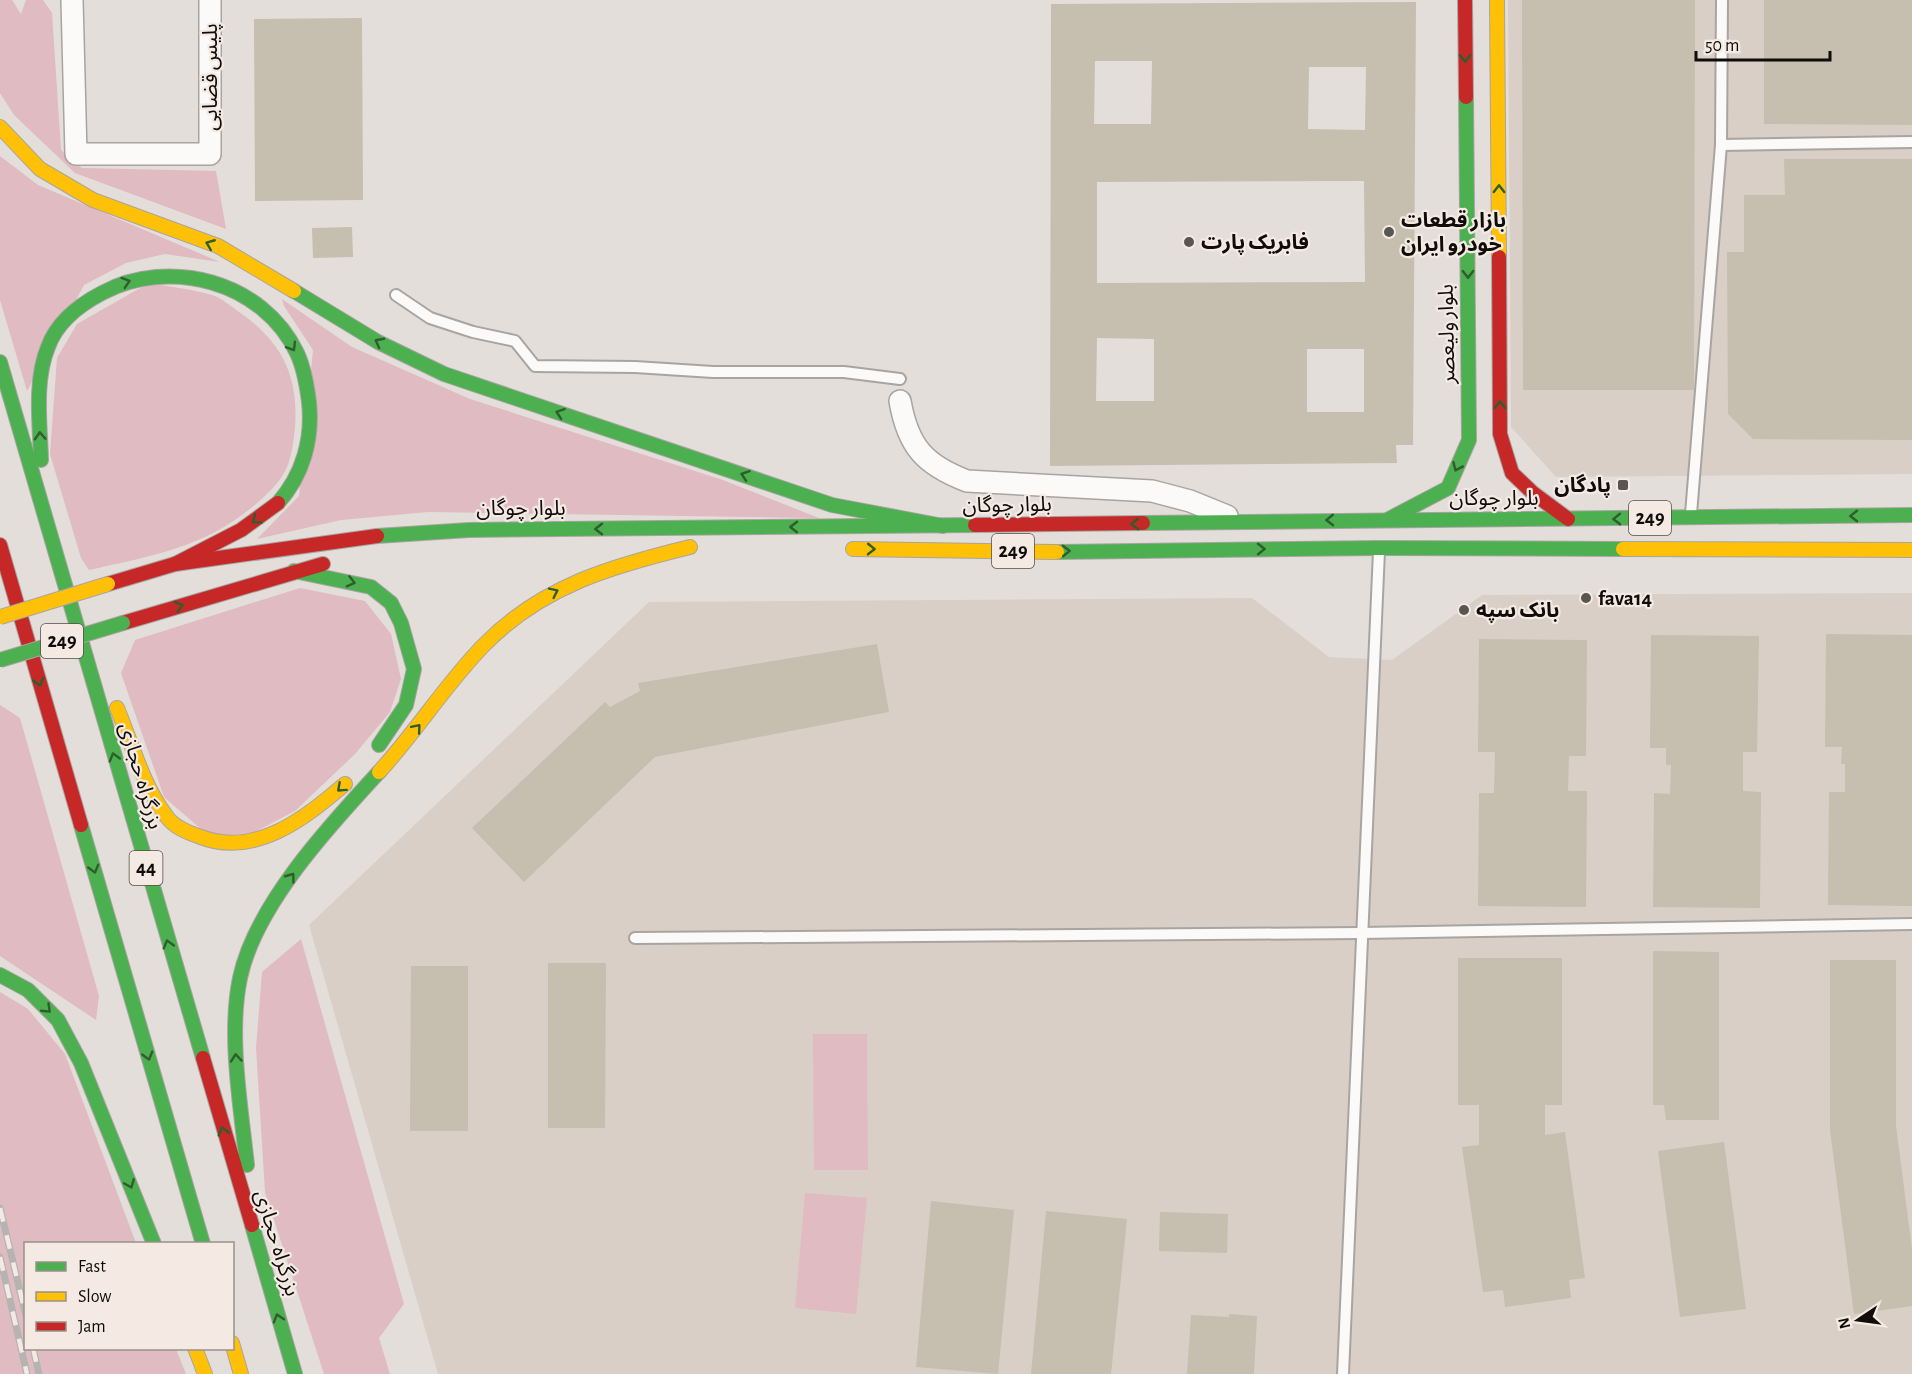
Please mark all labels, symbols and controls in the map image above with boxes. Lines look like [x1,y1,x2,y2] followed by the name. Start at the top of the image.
[200,23,223,131] street label: پلیس قضایی
[1696,24,1830,62] scale bar
[1705,37,1739,55] text: 50 m
[1459,54,1471,63] one-way arrow
[1493,184,1505,193] one-way arrow
[1401,210,1506,256] place label: بازار قطعات خودرو ایران
[1382,225,1396,239] marker: بازار قطعات خودرو ایران
[1201,231,1309,255] place label: فابریک پارت
[1182,235,1196,249] marker: فابریک پارت
[206,239,217,251] one-way arrow
[1461,270,1474,279] one-way arrow
[120,277,131,289] one-way arrow
[1436,284,1459,385] street label: بلوار ولیعصر
[374,338,385,349] one-way arrow
[285,341,296,352] one-way arrow
[1494,400,1506,409] one-way arrow
[555,408,566,420] one-way arrow
[34,431,46,440] one-way arrow
[1453,461,1465,472] one-way arrow
[740,470,751,483] one-way arrow
[1554,473,1611,498] place label: پادگان
[1616,478,1630,492] marker: پادگان
[1449,487,1539,511] street label: بلوار چوگان
[962,493,1052,518] street label: بلوار چوگان
[476,497,566,521] street label: بلوار چوگان
[1629,501,1671,535] road number: 249
[1849,509,1858,522] one-way arrow
[252,512,263,523] one-way arrow
[1612,512,1621,525] one-way arrow
[1326,514,1335,526] one-way arrow
[1131,518,1140,530] one-way arrow
[789,521,798,533] one-way arrow
[594,523,603,535] one-way arrow
[992,534,1034,568] road number: 249
[866,543,875,556] one-way arrow
[1256,543,1265,555] one-way arrow
[1061,545,1070,557] one-way arrow
[346,575,356,587] one-way arrow
[548,587,559,599] one-way arrow
[1598,588,1652,609] place label: fava14
[1579,591,1593,605] marker: fava14
[1476,600,1559,623] place label: بانک سپه
[173,601,184,613] one-way arrow
[1457,603,1471,617] marker: بانک سپه
[41,624,83,658] road number: 249
[32,676,44,687] one-way arrow
[115,720,167,832] street label: بزرگراه حجازی
[410,724,421,735] one-way arrow
[109,752,121,762] one-way arrow
[337,781,348,792] one-way arrow
[130,851,162,885] road number: 44
[87,863,99,874] one-way arrow
[284,872,295,883] one-way arrow
[163,939,175,950] one-way arrow
[40,1002,50,1013] one-way arrow
[141,1050,153,1061] one-way arrow
[230,1053,243,1063] one-way arrow
[218,1126,230,1137] one-way arrow
[123,1178,135,1189] one-way arrow
[250,1187,304,1299] street label: بزرگراه حجازی
[24,1242,234,1350] legend
[78,1258,106,1276] text: Fast
[78,1288,111,1306] text: Slow
[1828,1290,1888,1350] north arrow
[273,1313,285,1324] one-way arrow
[1835,1316,1853,1330] text: N
[78,1318,106,1336] text: Jam

